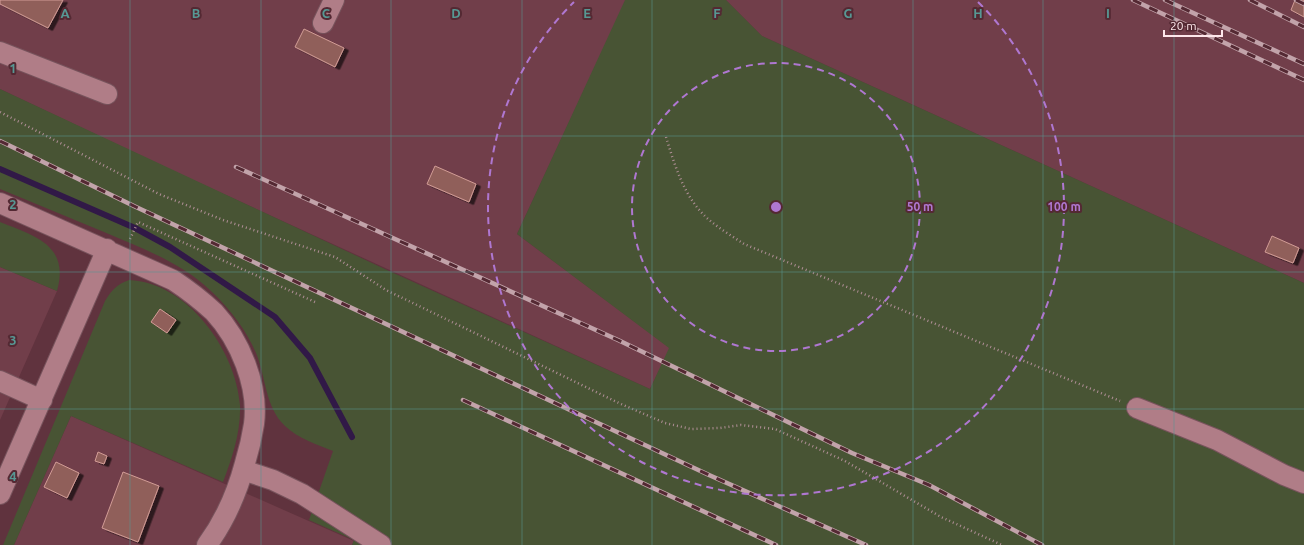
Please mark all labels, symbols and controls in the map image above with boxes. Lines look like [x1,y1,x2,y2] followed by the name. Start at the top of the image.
[60,6,70,20] text: A
[192,6,201,20] text: B
[322,6,331,20] text: C
[451,6,461,20] text: D
[583,6,591,20] text: E
[713,6,721,20] text: F
[844,6,853,20] text: G
[973,6,983,20] text: H
[1106,6,1110,20] text: I
[1164,12,1222,38] scale bar
[1170,19,1197,32] text: 20 m
[9,61,17,75] text: 1
[9,197,17,211] text: 2
[769,200,783,214] centre of rings
[907,200,933,213] text: 50 m
[1047,200,1081,213] text: 100 m
[9,333,17,347] text: 3
[9,469,17,483] text: 4

